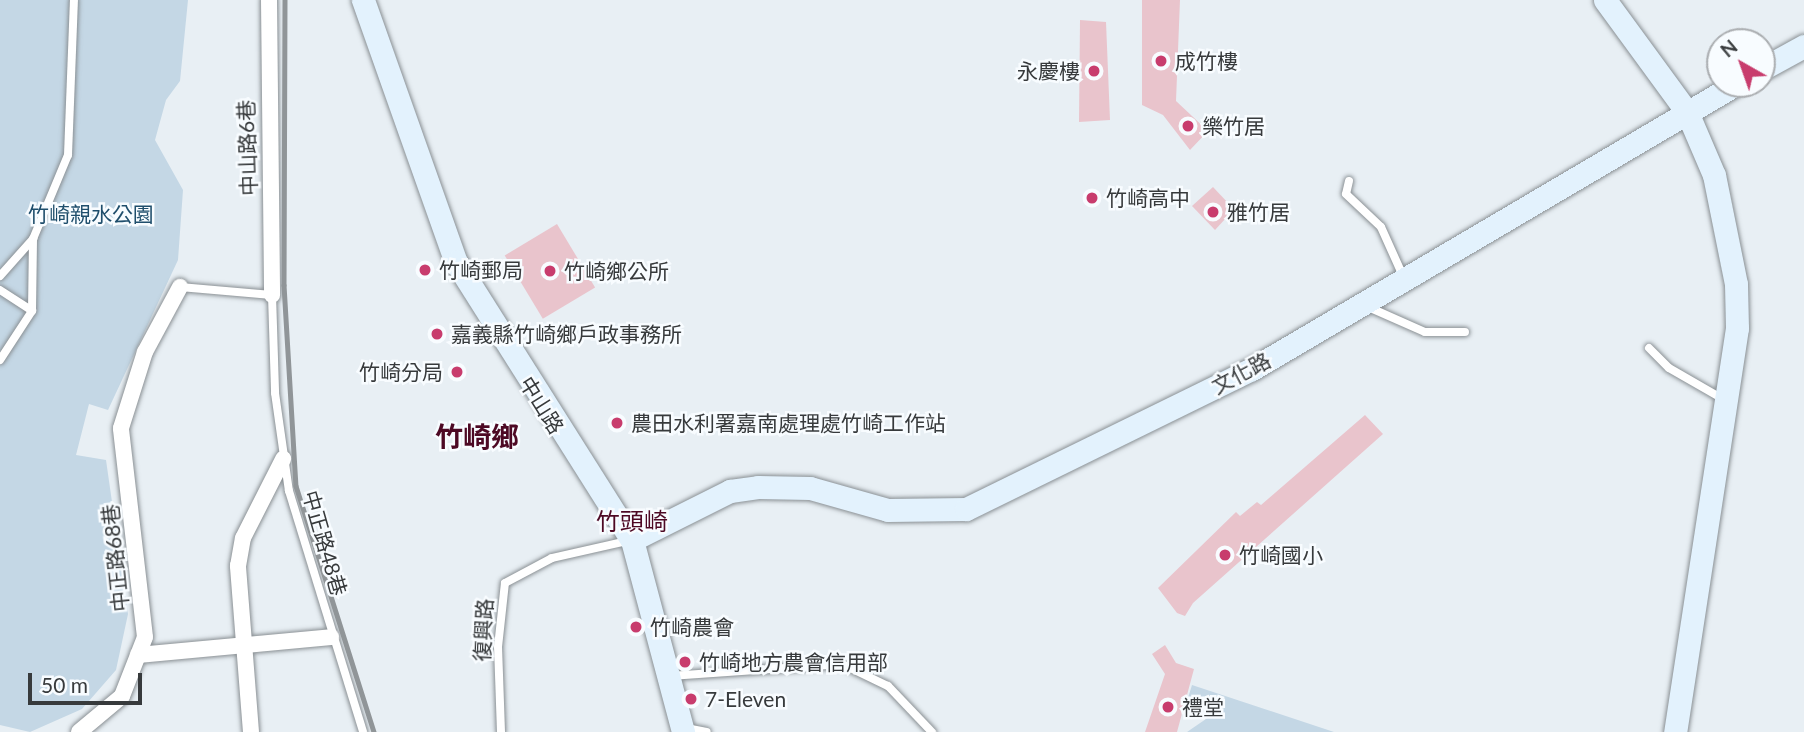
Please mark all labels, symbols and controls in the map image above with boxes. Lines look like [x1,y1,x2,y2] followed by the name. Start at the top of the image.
[1706,28,1776,98] north arrow
[1715,35,1741,62] text: N
[1175,48,1238,74] place label: 成竹樓
[1153,53,1169,69] marker: 成竹樓
[1017,58,1080,84] place label: 永慶樓
[1086,63,1102,79] marker: 永慶樓
[233,99,261,197] street label: 中山路6巷
[1202,113,1265,139] place label: 樂竹居
[1180,118,1196,134] marker: 樂竹居
[1106,185,1190,211] place label: 竹崎高中
[1084,190,1100,206] marker: 竹崎高中
[1227,199,1290,225] place label: 雅竹居
[28,201,154,227] park label: 竹崎親水公園
[1205,204,1221,220] marker: 雅竹居
[439,257,523,283] place label: 竹崎郵局
[564,258,669,284] place label: 竹崎鄉公所
[417,262,433,278] marker: 竹崎郵局
[542,263,558,279] marker: 竹崎鄉公所
[451,321,682,347] place label: 嘉義縣竹崎鄉戶政事務所
[429,326,445,342] marker: 嘉義縣竹崎鄉戶政事務所
[1207,347,1275,399] street label: 文化路
[359,359,443,385] place label: 竹崎分局
[449,364,465,380] marker: 竹崎分局
[515,372,569,438] street label: 中山路
[631,410,946,436] place label: 農田水利署嘉南處理處竹崎工作站
[609,415,625,431] marker: 農田水利署嘉南處理處竹崎工作站
[435,419,519,453] district label: 竹崎鄉
[298,487,352,599] street label: 中正路48巷
[97,503,133,613] street label: 中正路68巷
[596,507,668,535] district label: 竹頭崎
[1239,542,1323,568] place label: 竹崎國小
[1217,547,1233,563] marker: 竹崎國小
[469,598,497,662] street label: 復興路
[650,614,734,640] place label: 竹崎農會
[628,619,644,635] marker: 竹崎農會
[699,649,888,675] place label: 竹崎地方農會信用部
[677,654,693,670] marker: 竹崎地方農會信用部
[32,658,145,702] scale bar
[41,672,88,697] text: 50 m
[705,686,786,712] place label: 7-Eleven
[683,691,699,707] marker: 7-Eleven
[1182,694,1224,720] place label: 禮堂
[1160,699,1176,715] marker: 禮堂

